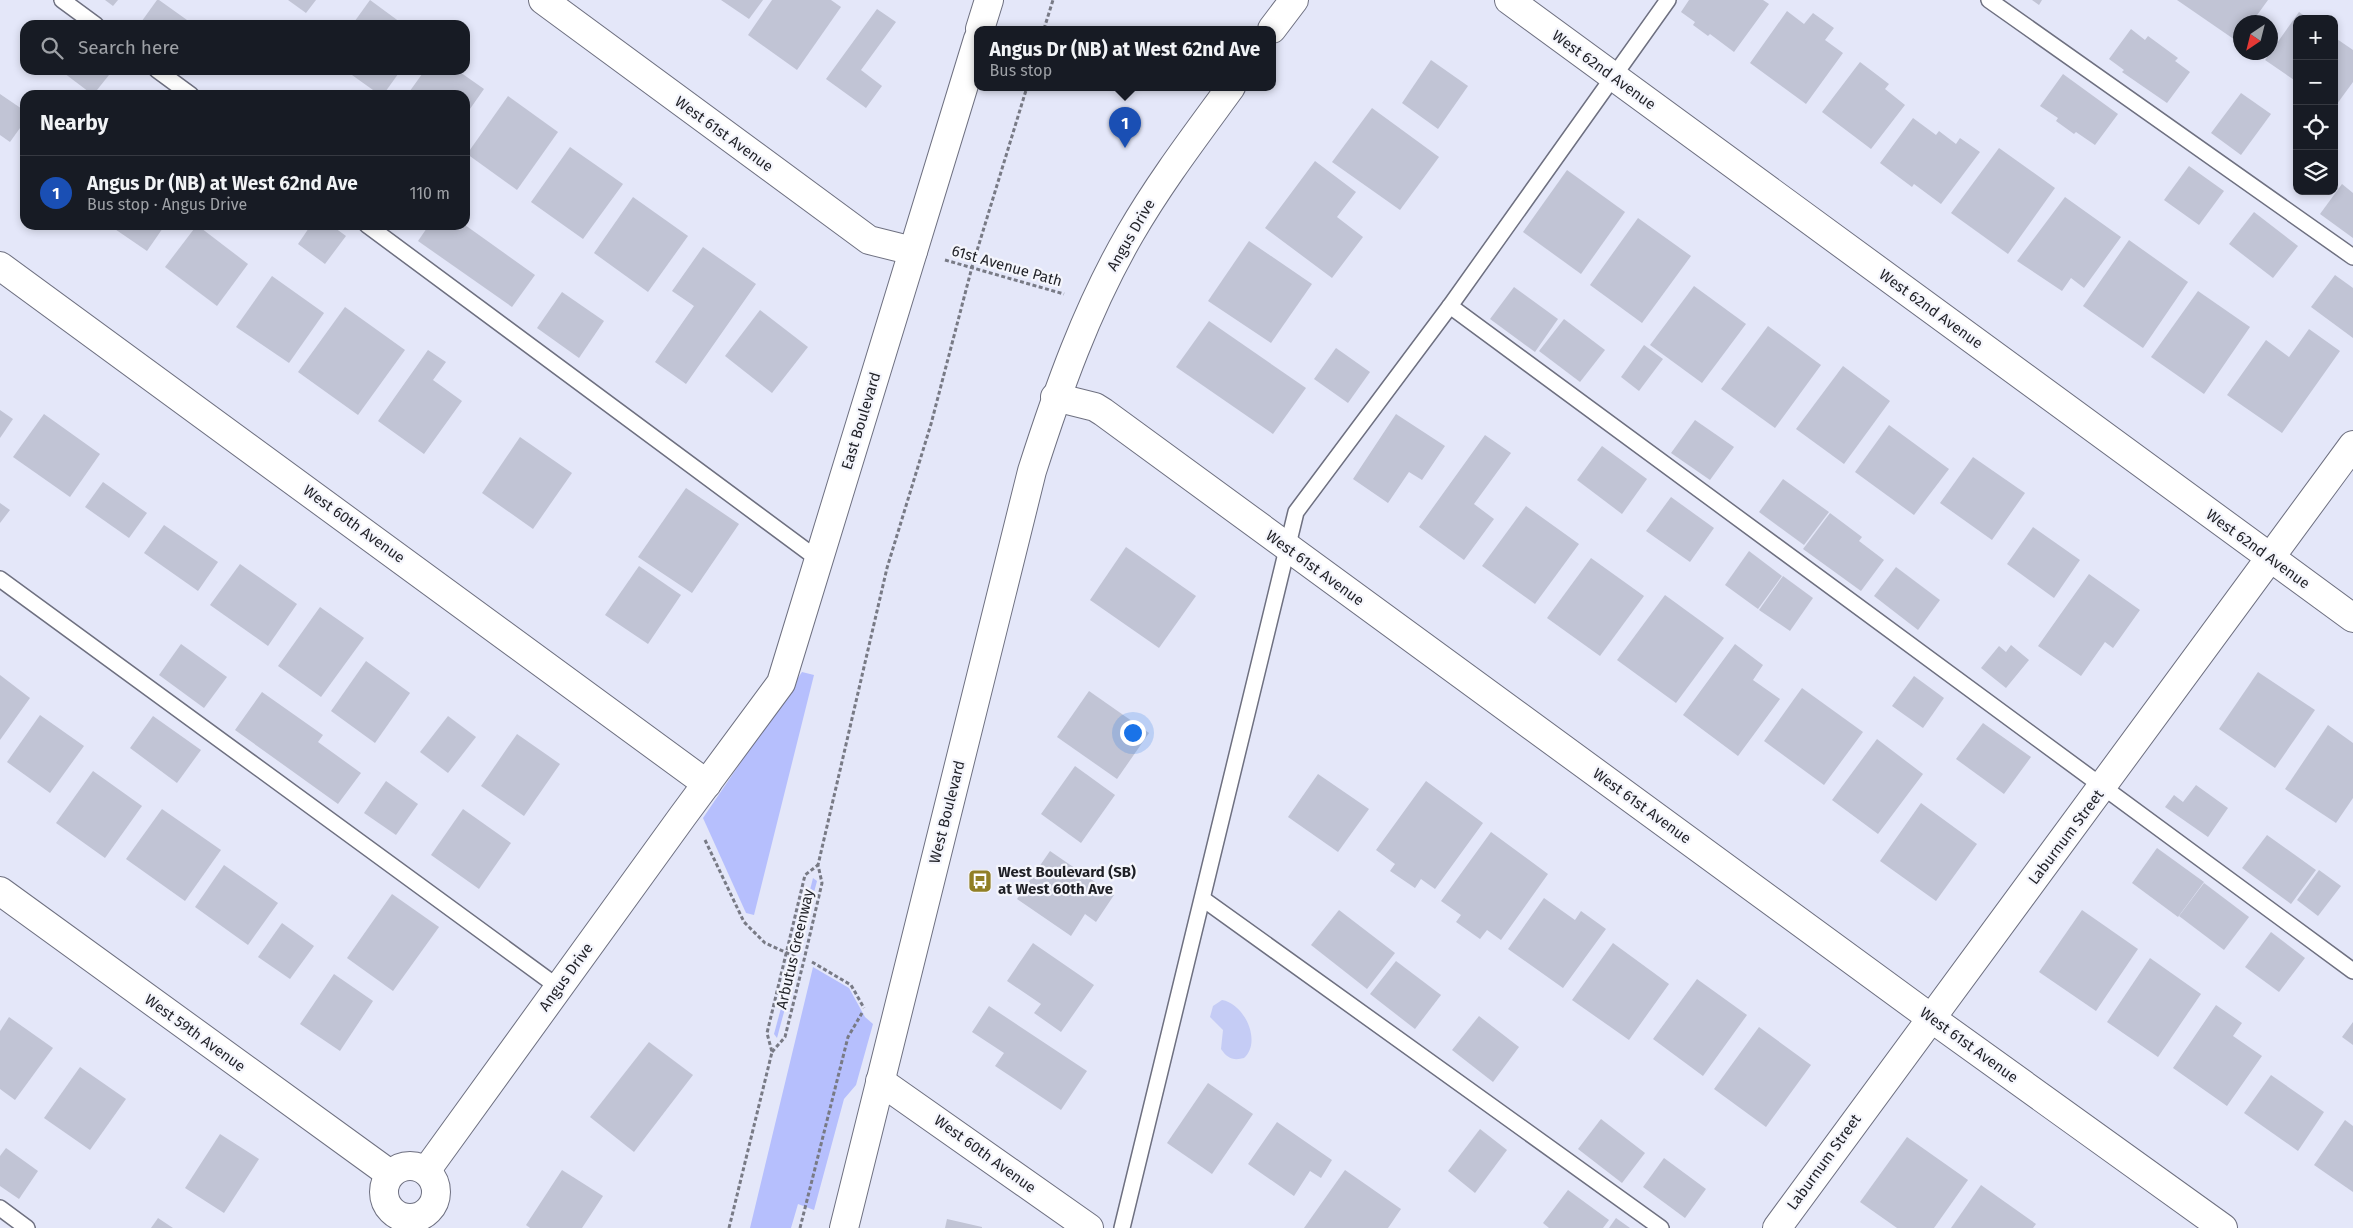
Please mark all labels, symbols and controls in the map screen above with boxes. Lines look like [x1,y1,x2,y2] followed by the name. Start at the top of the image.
[2233,15,2278,60] north arrow
[2293,15,2338,195] map controls
[2293,15,2338,60] button: +
[20,20,470,75] search box
[974,26,1276,91] popup
[1549,26,1659,114] street label: West 62nd Avenue
[38,34,66,62] icon: search
[78,36,179,59] text: Search here
[990,38,1260,61] text: Angus Dr (NB) at West 62nd Ave
[2293,60,2338,105] button: −
[990,61,1052,80] text: Bus stop
[671,92,777,176] street label: West 61st Avenue
[2293,105,2338,150] button: locate
[1109,107,1141,148] pin: 1
[40,110,108,136] text: Nearby
[2293,150,2338,195] button: layers
[87,172,358,195] text: Angus Dr (NB) at West 62nd Ave
[52,184,60,203] text: 1
[409,184,450,203] text: 110 m
[87,195,247,214] text: Bus stop · Angus Drive
[1103,196,1159,274] street label: Angus Drive
[950,242,1064,290] street label: 61st Avenue Path
[1876,265,1986,353] street label: West 62nd Avenue
[838,370,884,472] street label: East Boulevard
[300,481,408,567] street label: West 60th Avenue
[2203,505,2313,593] street label: West 62nd Avenue
[1262,526,1368,610] street label: West 61st Avenue
[1120,720,1146,746] your location
[926,759,968,865] street label: West Boulevard
[1589,764,1695,848] street label: West 61st Avenue
[2025,786,2108,888] street label: Laburnum Street
[998,863,1136,898] place label: West Boulevard (SB) at West 60th Ave
[967,868,993,894] bus stop icon: West Boulevard (SB) at West 60th Ave
[772,886,818,1011] street label: Arbutus Greenway
[535,939,597,1015] street label: Angus Drive
[141,990,249,1076] street label: West 59th Avenue
[1916,1003,2022,1087] street label: West 61st Avenue
[1783,1110,1865,1213] street label: Laburnum Street
[931,1111,1039,1197] street label: West 60th Avenue

